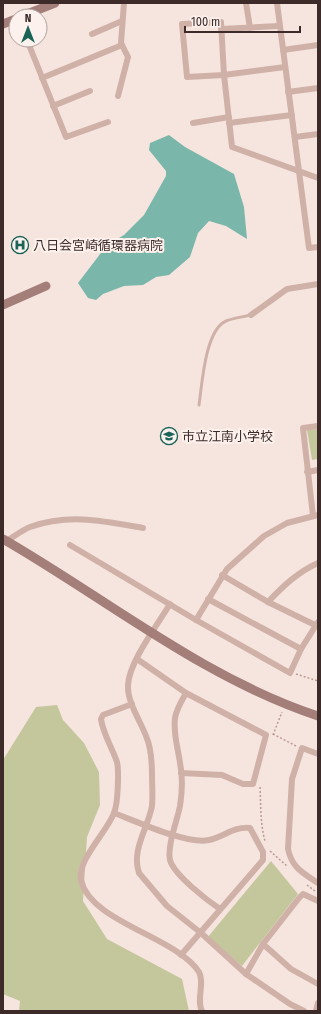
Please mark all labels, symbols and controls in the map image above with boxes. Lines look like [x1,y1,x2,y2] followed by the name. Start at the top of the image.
[8,8,48,48] north arrow
[185,8,300,34] scale bar
[25,12,31,25] text: N
[191,15,220,29] text: 100 m
[10,235,30,255] hospital icon: 八日会宮崎循環器病院
[33,238,163,253] place label: 八日会宮崎循環器病院
[159,426,179,446] school or university icon: 市立江南小学校
[182,429,273,444] place label: 市立江南小学校

